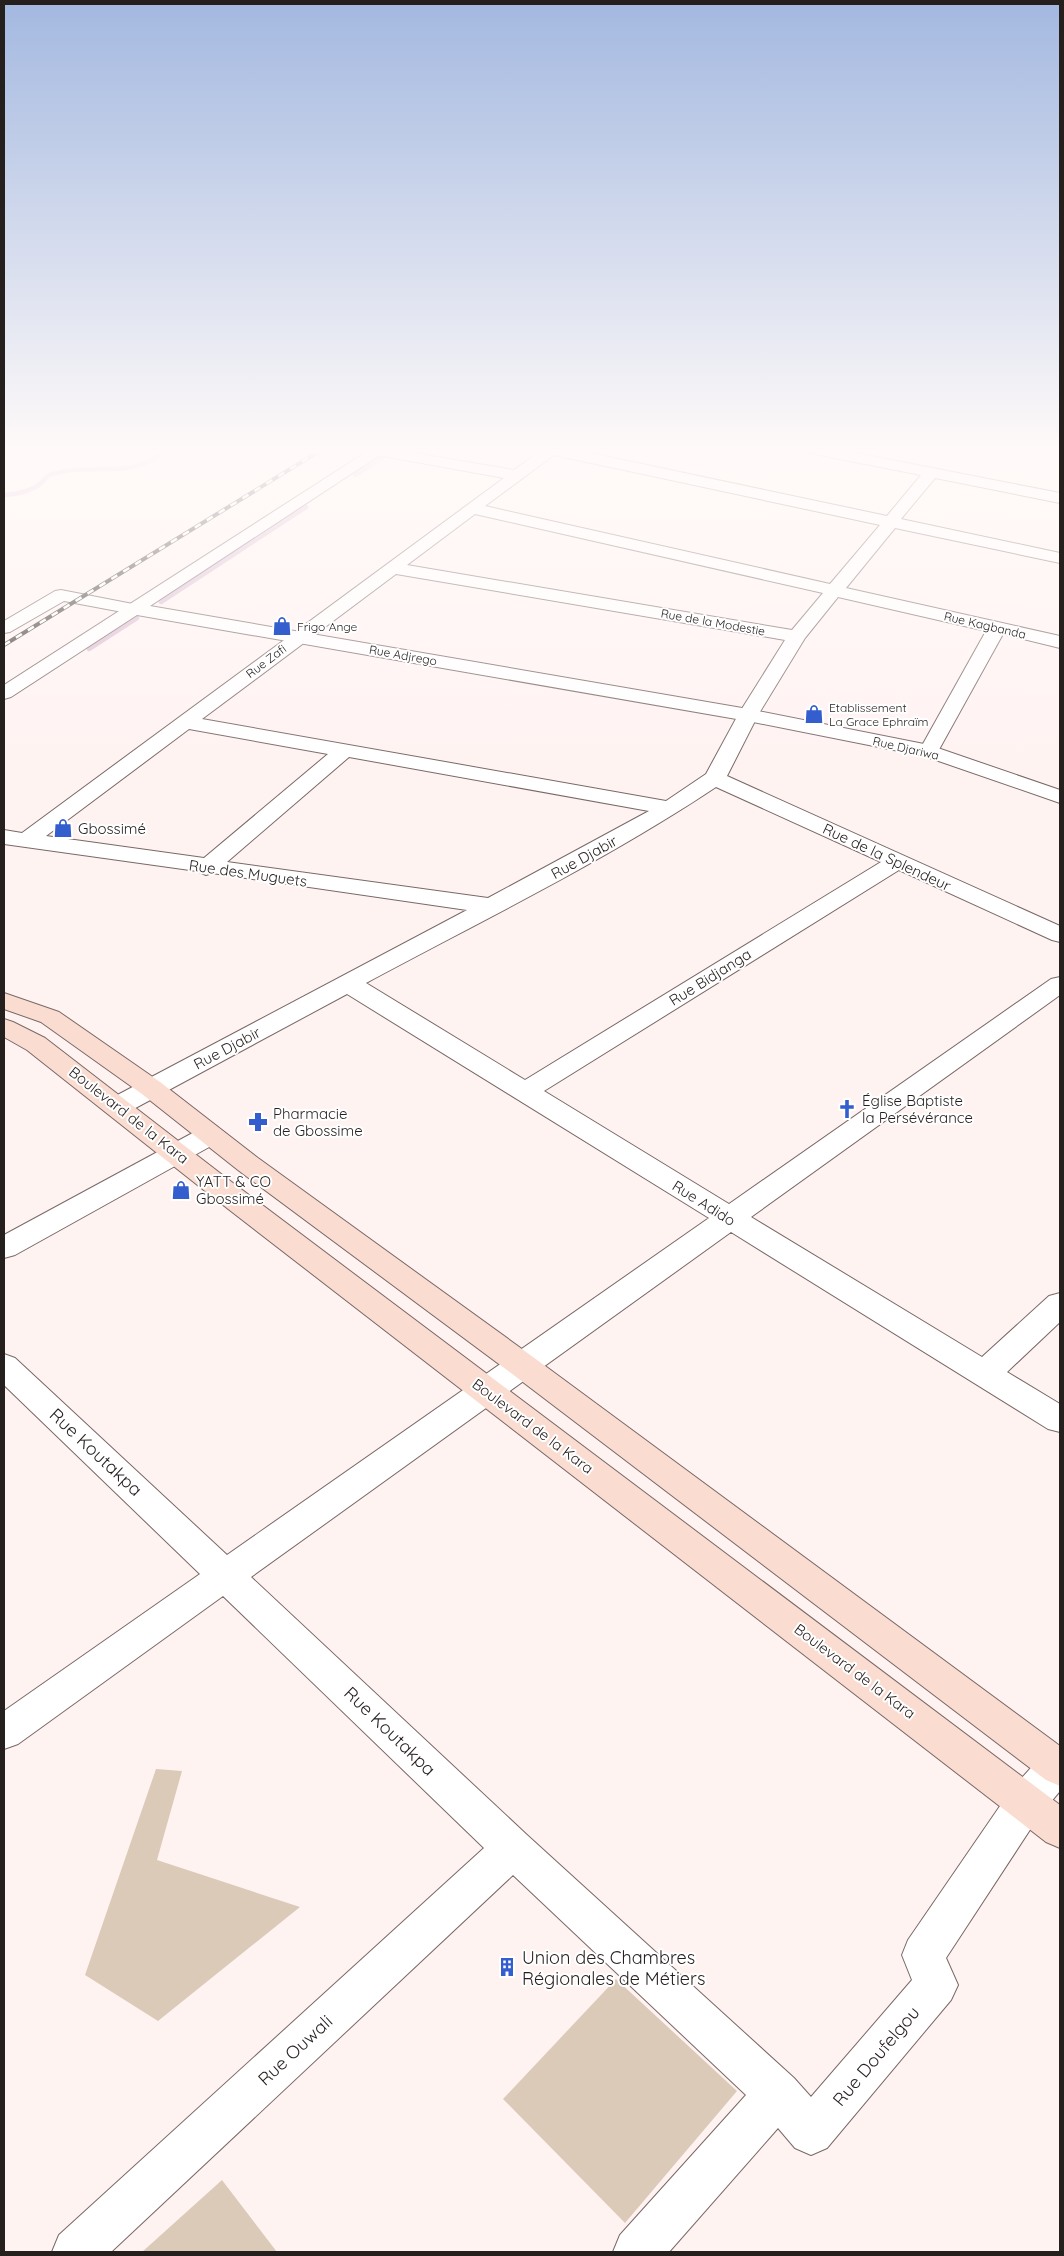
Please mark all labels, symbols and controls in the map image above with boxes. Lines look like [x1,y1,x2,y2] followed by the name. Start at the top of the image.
[660,605,767,639] street label: Rue de la Modestie
[943,608,1027,642] street label: Rue Kagbanda
[271,615,293,637] shop icon: Frigo Ange
[297,619,358,634] place label: Frigo Ange
[243,641,289,681] street label: Rue Zafi
[368,642,438,668] street label: Rue Adjrego
[829,700,929,729] place label: Etablissement La Grace Ephraïm
[803,703,825,725] shop icon: Etablissement La Grace Ephraïm
[871,733,941,763] street label: Rue Djariwa
[52,817,74,839] shop icon: Gbossimé
[78,819,146,838] place label: Gbossimé
[820,819,954,895] street label: Rue de la Splendeur
[547,831,621,883] street label: Rue Djabir
[188,855,308,891] street label: Rue des Muguets
[665,944,755,1010] street label: Rue Bidjanga
[190,1022,264,1074] street label: Rue Djabir
[65,1062,193,1168] street label: Boulevard de la Kara
[862,1091,973,1127] place label: Église Baptiste la Persévérance
[836,1098,858,1120] church icon: Église Baptiste la Persévérance
[273,1104,363,1140] place label: Pharmacie de Gbossime
[247,1111,269,1133] pharmacy icon: Pharmacie de Gbossime
[196,1172,271,1208] place label: YATT & CO Gbossimé
[669,1176,739,1230] street label: Rue Adido
[170,1179,192,1201] shop icon: YATT & CO Gbossimé
[469,1374,597,1478] street label: Boulevard de la Kara
[45,1403,147,1501] street label: Rue Koutakpa
[791,1619,919,1723] street label: Boulevard de la Kara
[339,1682,441,1780] street label: Rue Koutakpa
[522,1946,705,1990] place label: Union des Chambres Régionales de Métiers
[496,1956,518,1978] building icon: Union des Chambres Régionales de Métiers
[828,2001,924,2111] street label: Rue Doufelgou
[253,2010,337,2090] street label: Rue Ouwali

